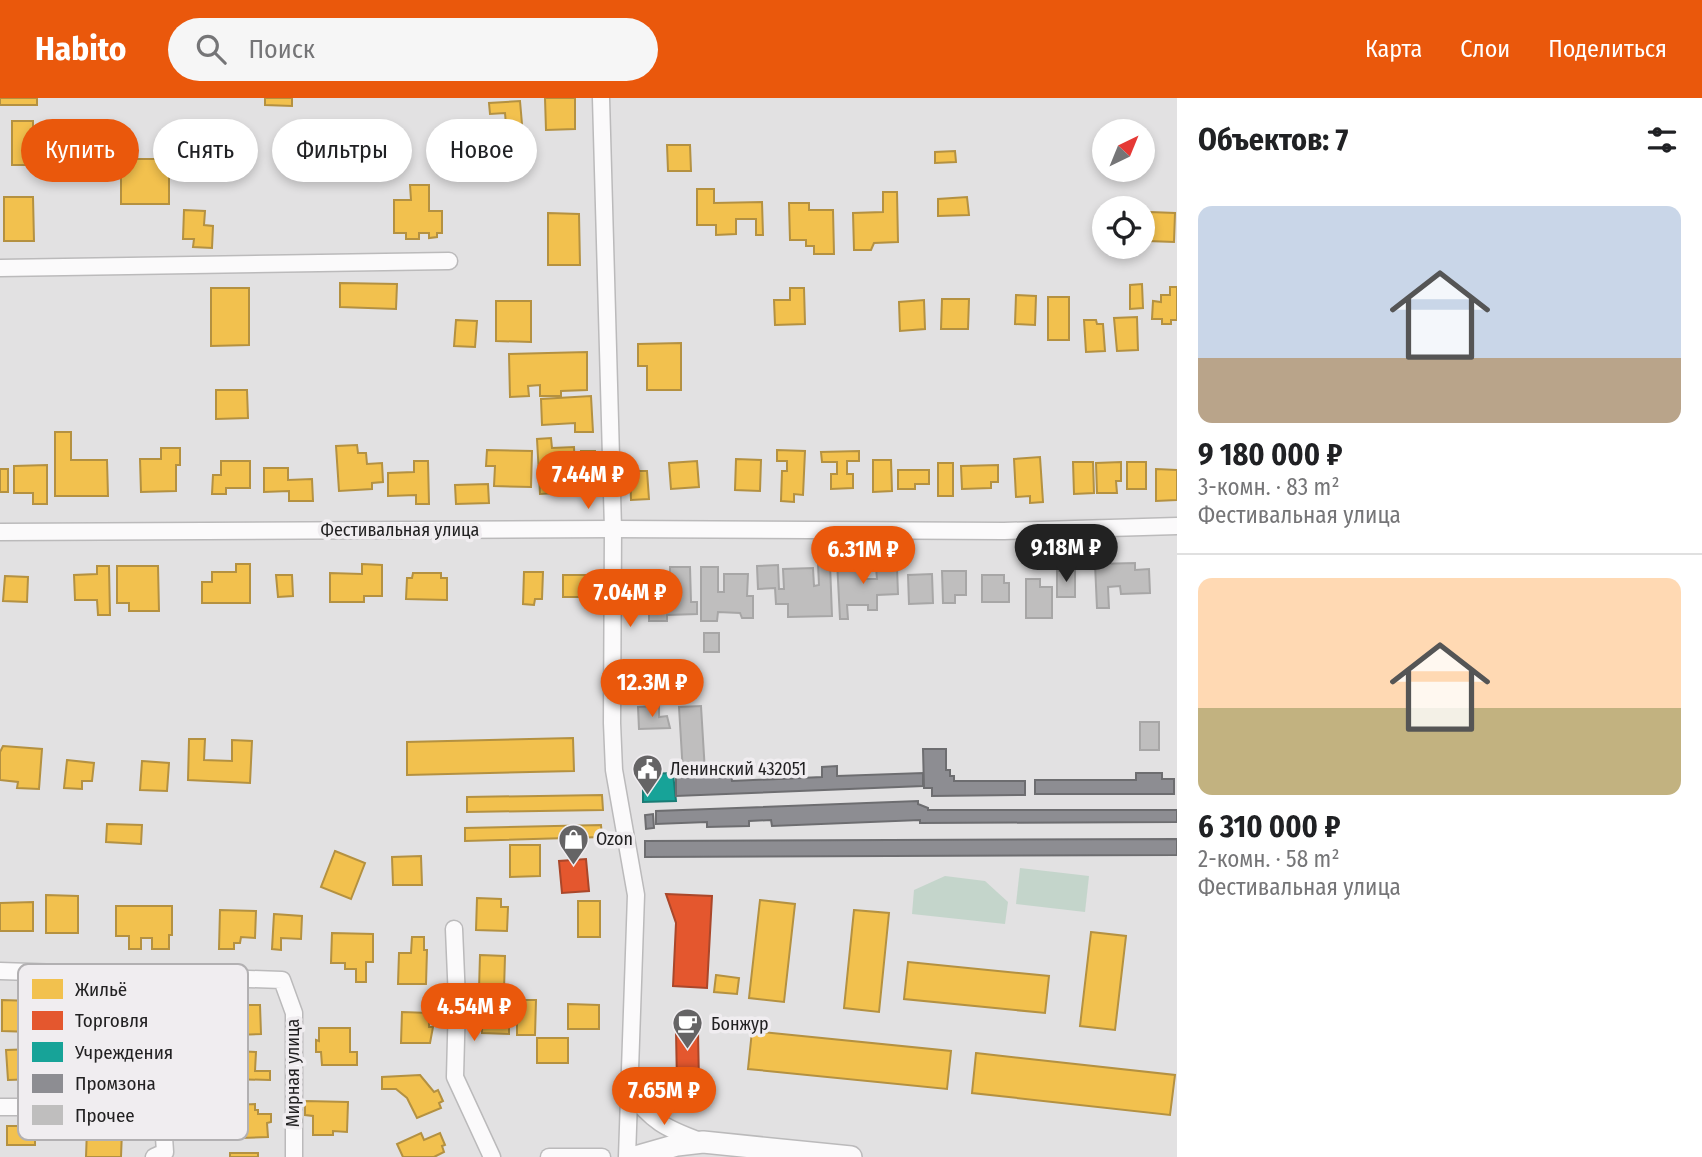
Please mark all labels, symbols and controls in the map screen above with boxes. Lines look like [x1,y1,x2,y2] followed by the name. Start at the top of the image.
[168,18,658,81] search box
[35,29,126,69] text: Habito
[192,30,230,68] icon: search
[248,34,315,65] text: Поиск
[1365,35,1422,63] text: Карта
[1460,35,1510,63] text: Слои
[1548,35,1667,63] text: Поделиться
[21,119,139,182] chip: Купить
[153,119,258,182] chip: Снять
[272,119,412,182] chip: Фильтры
[426,119,537,182] chip: Новое
[1092,119,1155,182] north arrow
[1092,119,1155,259] map controls
[1643,121,1681,159] icon: filters
[1198,122,1348,158] text: Объектов: 7
[1092,196,1155,259] button: locate
[1377,252,1503,378] icon: home
[1198,437,1343,473] text: 9 180 000 ₽
[523,452,653,511] pin: 7.44M ₽
[552,460,624,488] text: 7.44M ₽
[1198,473,1340,501] text: 3-комн. · 83 m²
[1198,501,1401,529] text: Фестивальная улица
[321,519,480,541] street label: Фестивальная улица
[1001,524,1131,584] pin: 9.18M ₽
[798,526,928,586] pin: 6.31M ₽
[1031,533,1101,561] text: 9.18M ₽
[827,535,899,563] text: 6.31M ₽
[565,570,695,629] pin: 7.04M ₽
[594,578,666,606] text: 7.04M ₽
[1377,624,1503,750] icon: home
[587,660,717,719] pin: 12.3M ₽
[617,668,687,696] text: 12.3M ₽
[630,752,664,796] public building icon: Ленинский 432051
[670,758,806,780] place label: Ленинский 432051
[1198,809,1340,845] text: 6 310 000 ₽
[556,822,590,866] shop icon: Ozon
[596,828,633,850] place label: Ozon
[1198,845,1339,873] text: 2-комн. · 58 m²
[1198,873,1401,901] text: Фестивальная улица
[18,964,248,1140] legend
[75,978,127,1001] text: Жильё
[409,984,539,1043] pin: 4.54M ₽
[437,992,511,1020] text: 4.54M ₽
[671,1007,705,1051] cafe icon: Бонжур
[75,1009,148,1032] text: Торговля
[711,1013,769,1035] place label: Бонжур
[282,1018,304,1127] street label: Мирная улица
[74,1041,173,1064] text: Учреждения
[599,1068,729,1127] pin: 7.65M ₽
[75,1072,156,1095] text: Промзона
[628,1076,700,1104] text: 7.65M ₽
[75,1104,135,1127] text: Прочее

